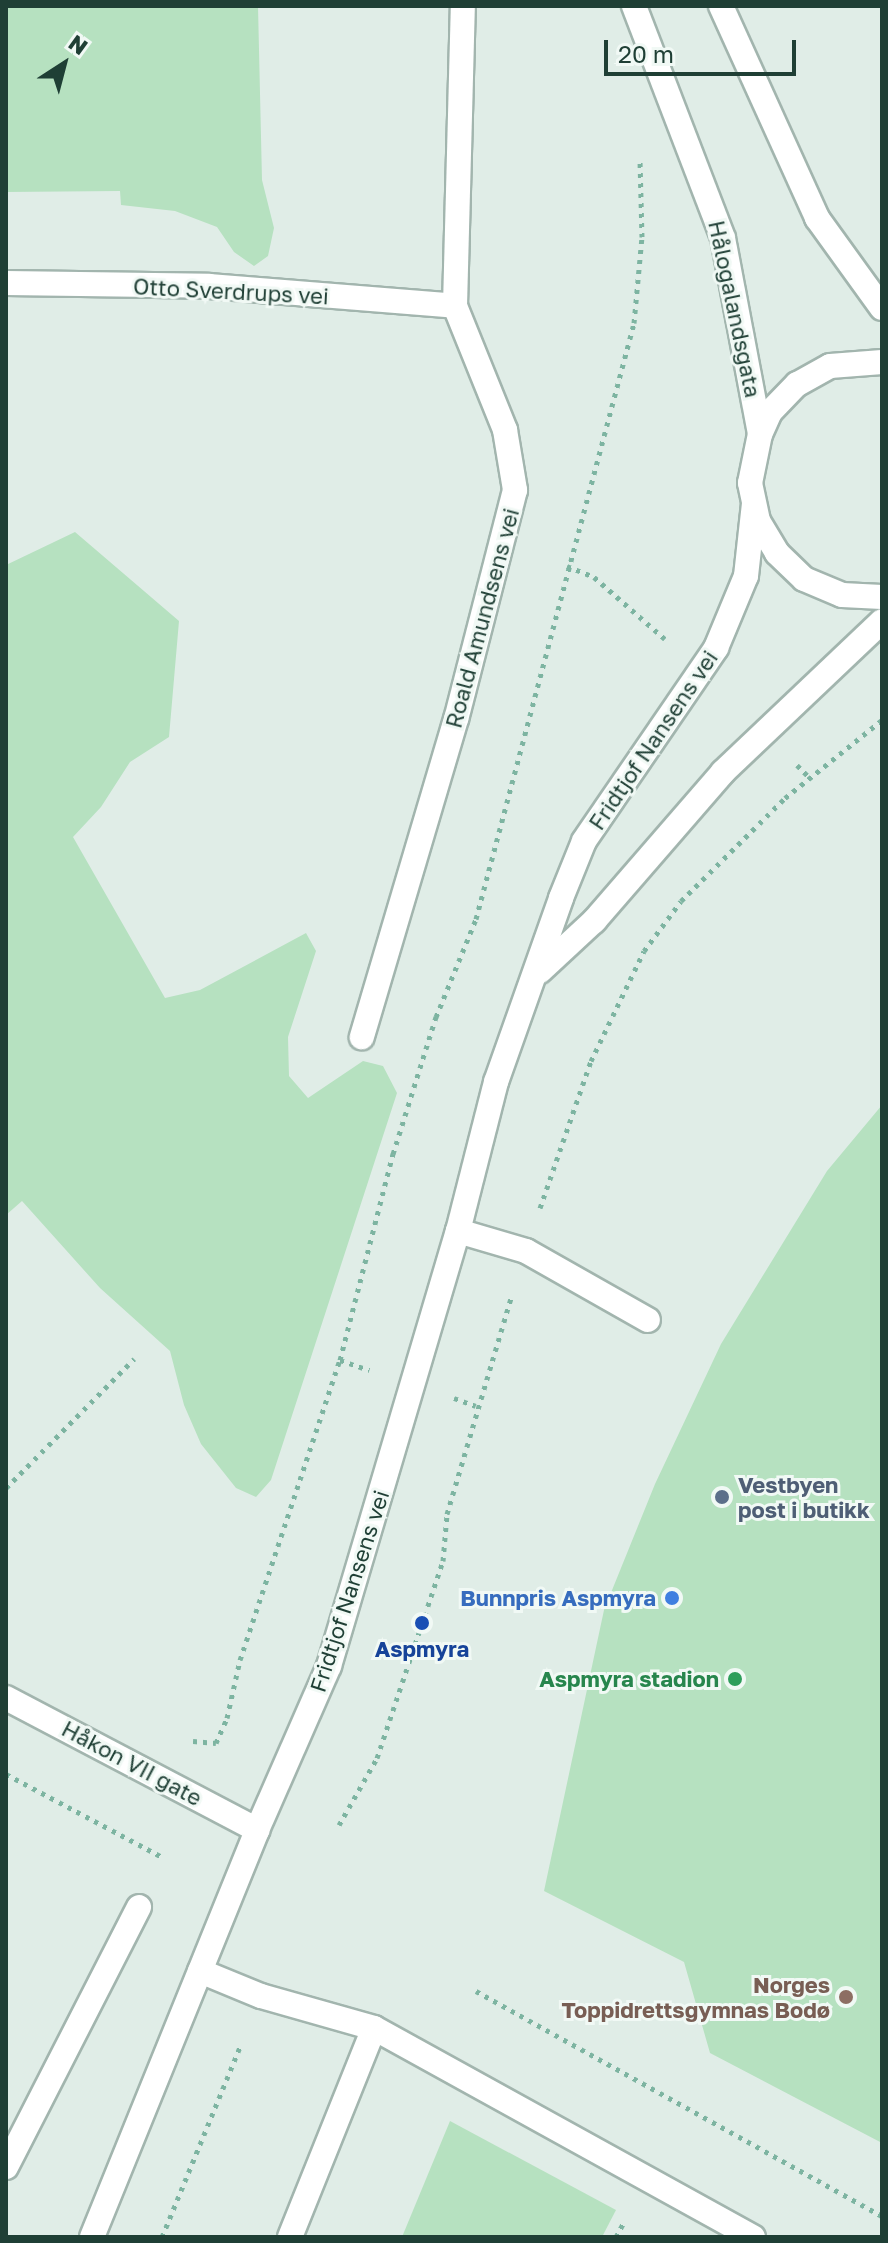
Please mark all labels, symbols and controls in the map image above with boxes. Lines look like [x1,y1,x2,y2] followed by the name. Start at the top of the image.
[24,24,104,104] north arrow
[608,24,800,74] scale bar
[64,28,93,60] text: N
[618,39,674,68] text: 20 m
[703,218,767,400] street label: Hålogalandsgata
[133,273,329,309] street label: Otto Sverdrups vei
[440,505,524,731] street label: Roald Amundsens vei
[583,645,723,835] street label: Fridtjof Nansens vei
[738,1471,870,1522] place label: Vestbyen post i butikk
[304,1487,394,1695] street label: Fridtjof Nansens vei
[713,1488,731,1506] marker: Vestbyen post i butikk
[460,1585,656,1611] place label: Bunnpris Aspmyra
[663,1589,681,1607] marker: Bunnpris Aspmyra
[413,1614,431,1632] marker: Aspmyra
[375,1636,469,1662] place label: Aspmyra
[539,1666,719,1692] place label: Aspmyra stadion
[726,1670,744,1688] marker: Aspmyra stadion
[57,1715,207,1811] street label: Håkon VII gate
[561,1971,830,2022] place label: Norges Toppidrettsgymnas Bodø
[837,1988,855,2006] marker: Norges Toppidrettsgymnas Bodø

